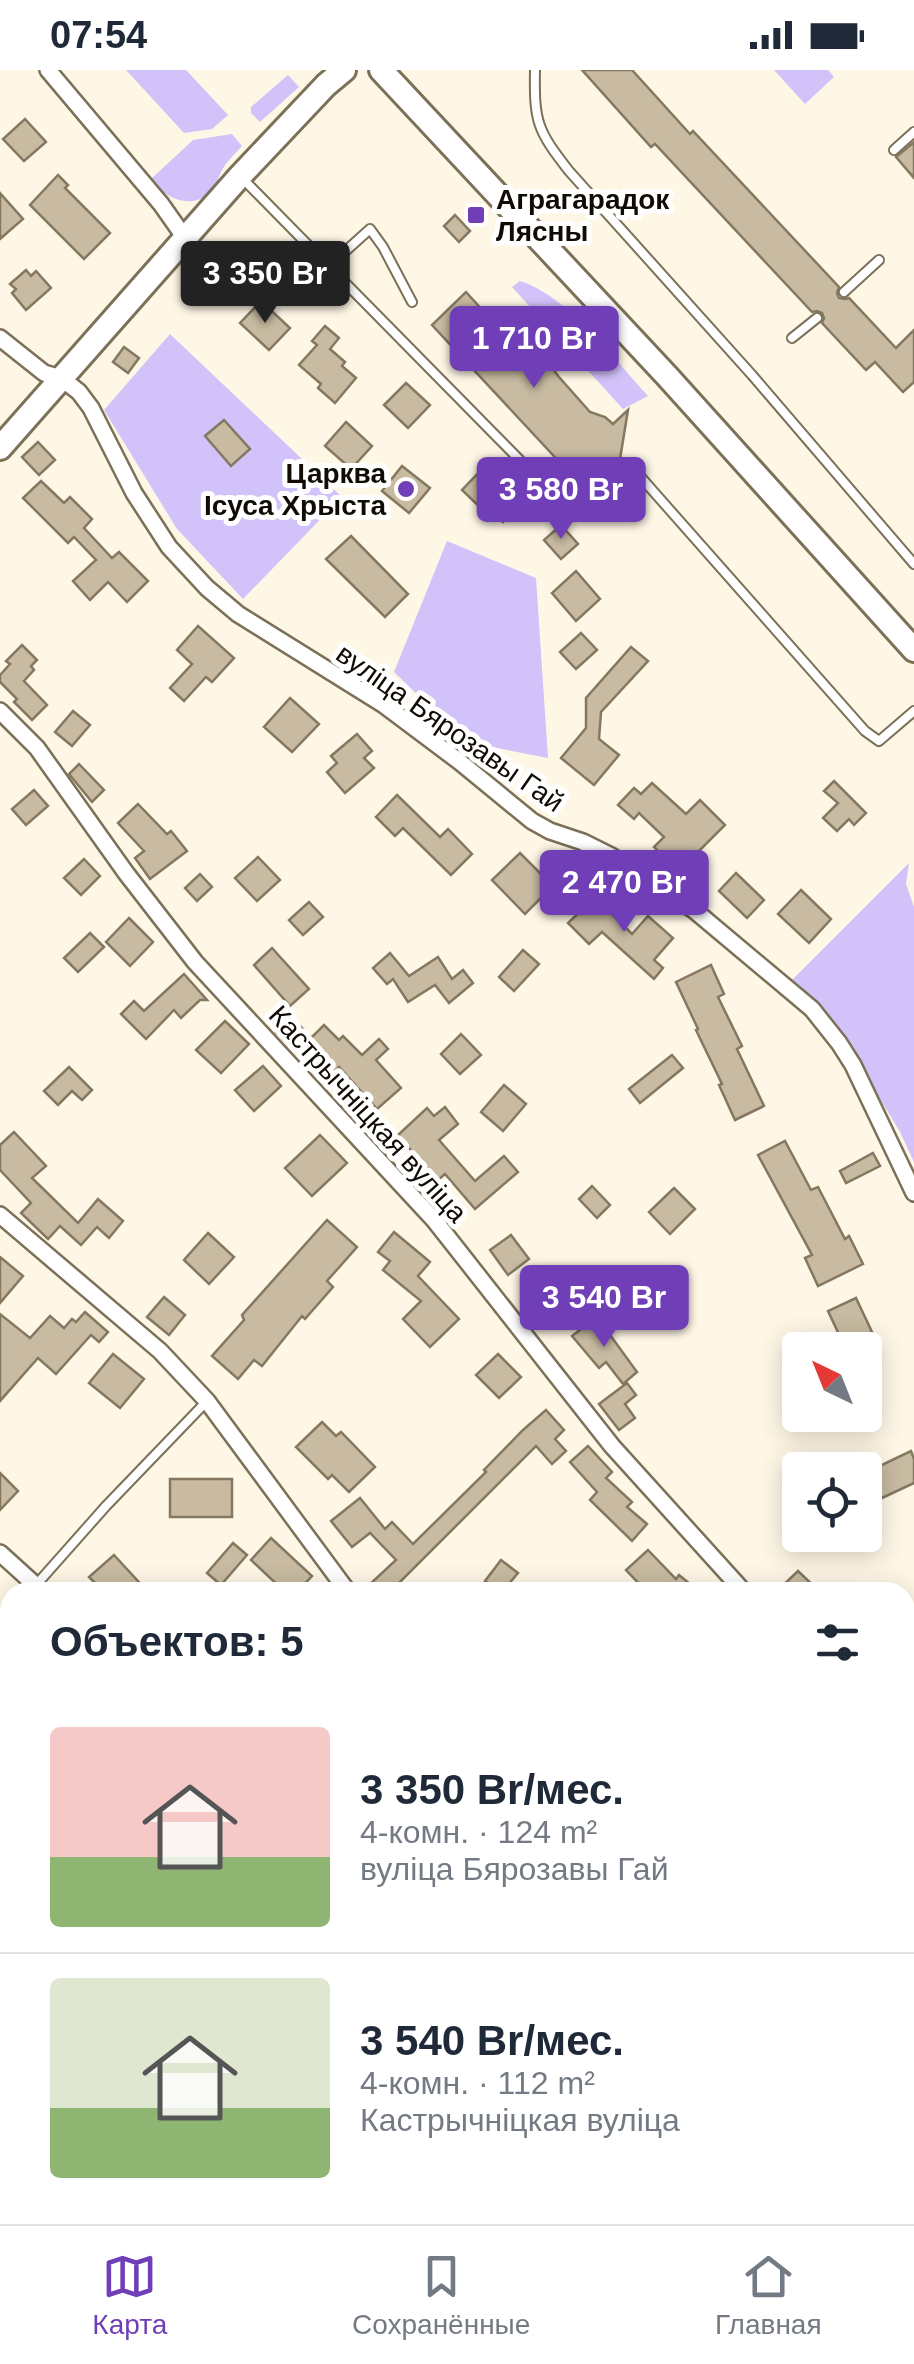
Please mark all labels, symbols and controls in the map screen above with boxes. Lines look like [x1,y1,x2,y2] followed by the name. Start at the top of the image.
[50,14,147,56] text: 07:54
[496,184,670,247] place label: Аграгарадок Лясны
[465,204,487,226] marker: Аграгарадок Лясны
[162,241,368,326] pin: 3 350 Br
[203,255,327,291] text: 3 350 Br
[431,306,637,391] pin: 1 710 Br
[472,320,596,356] text: 1 710 Br
[458,457,664,542] pin: 3 580 Br
[204,458,386,521] place label: Царква Ісуса Хрыста
[499,471,623,507] text: 3 580 Br
[395,478,417,500] marker: Царква Ісуса Хрыста
[331,638,569,818] street label: вуліца Бярозавы Гай
[521,850,727,935] pin: 2 470 Br
[562,864,686,900] text: 2 470 Br
[263,1000,473,1229] street label: Кастрычніцкая вуліца
[501,1265,707,1350] pin: 3 540 Br
[542,1279,666,1315] text: 3 540 Br
[782,1332,882,1432] north arrow
[782,1332,882,1552] map controls
[782,1452,882,1552] button: locate
[810,1615,865,1670] icon: filters
[50,1618,304,1665] text: Объектов: 5
[360,1766,624,1813] text: 3 350 Br/мес.
[130,1767,250,1887] icon: home
[360,1814,597,1850] text: 4-комн. · 124 m²
[360,1851,669,1887] text: вуліца Бярозавы Гай
[360,2017,624,2064] text: 3 540 Br/мес.
[130,2018,250,2138] icon: home
[360,2065,595,2101] text: 4-комн. · 112 m²
[360,2102,680,2138] text: Кастрычніцкая вуліца
[92,2249,167,2341] tab: Карта
[352,2249,530,2341] tab: Сохранённые
[715,2249,822,2341] tab: Главная

